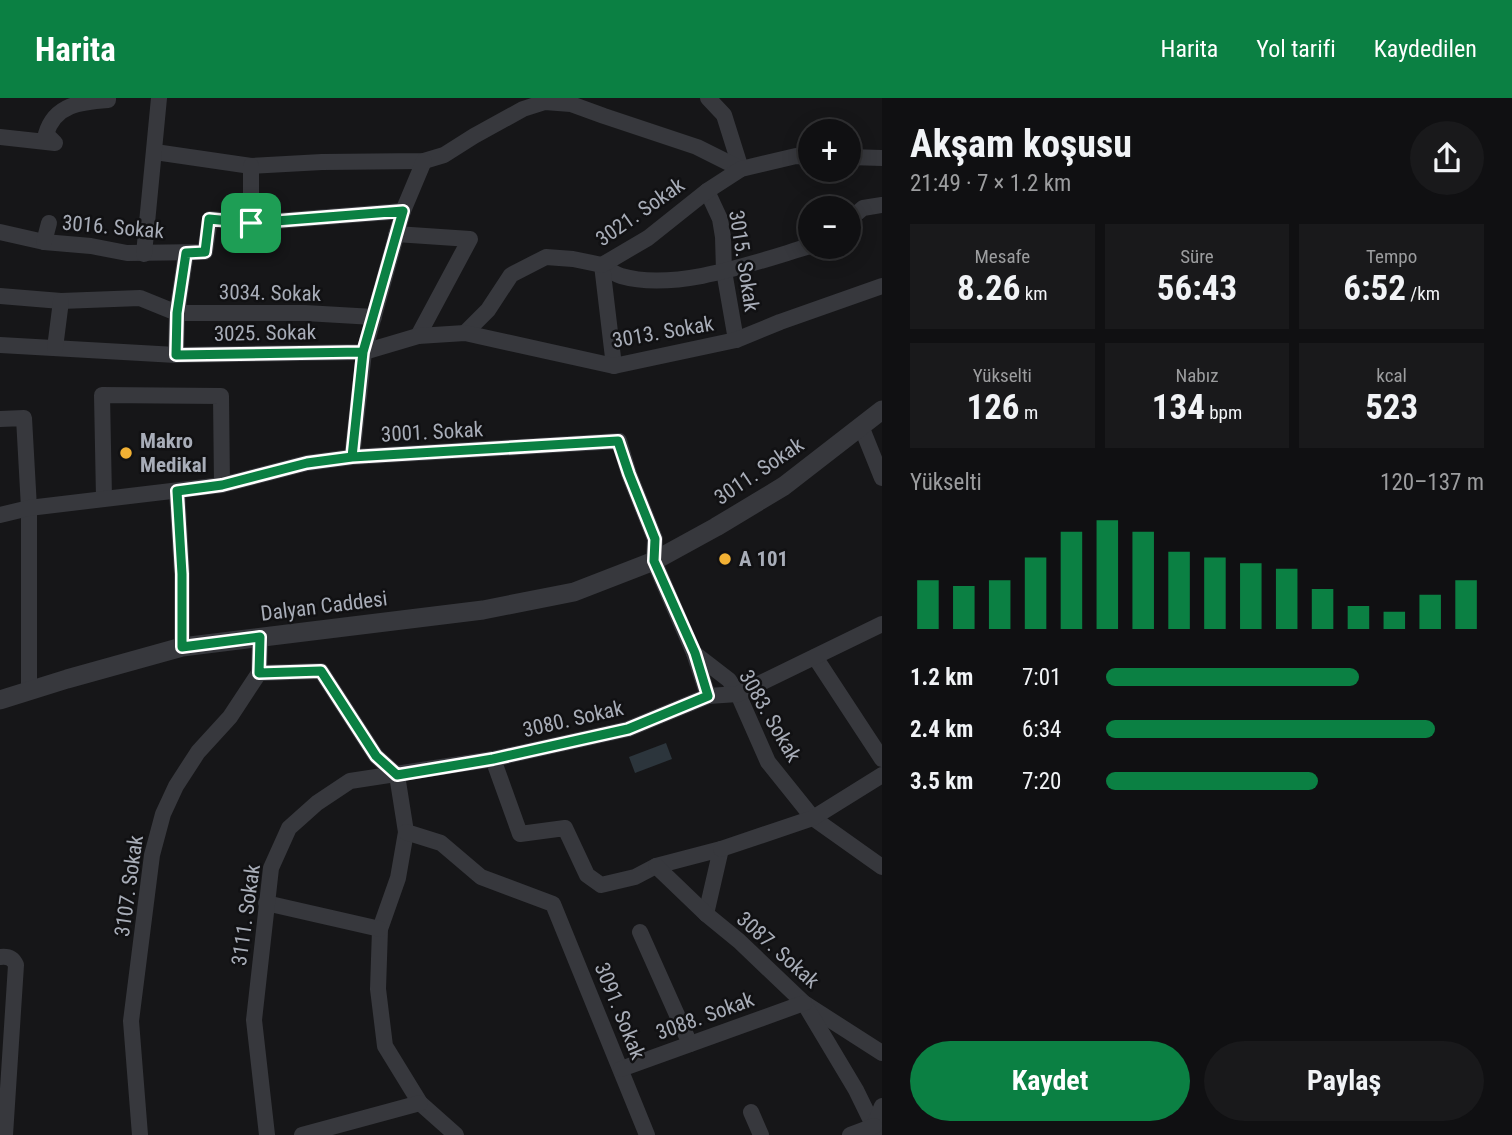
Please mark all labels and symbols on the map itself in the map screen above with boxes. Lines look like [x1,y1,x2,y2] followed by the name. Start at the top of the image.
[591,173,689,251] street label: 3021. Sokak
[221,193,281,253] pin
[724,209,764,314] street label: 3015. Sokak
[61,211,166,243] street label: 3016. Sokak
[219,280,322,306] street label: 3034. Sokak
[611,311,716,353] street label: 3013. Sokak
[214,320,317,346] street label: 3025. Sokak
[380,417,484,447] street label: 3001. Sokak
[140,429,207,477] place label: Makro Medikal
[710,432,809,510] street label: 3011. Sokak
[118,445,134,461] marker: Makro Medikal
[739,547,788,571] place label: A 101
[717,551,733,567] marker: A 101
[259,586,389,626] street label: Dalyan Caddesi
[734,666,806,767] street label: 3083. Sokak
[520,696,626,742] street label: 3080. Sokak
[110,833,148,938] street label: 3107. Sokak
[227,862,265,967] street label: 3111. Sokak
[732,907,824,993] street label: 3087. Sokak
[590,959,650,1063] street label: 3091. Sokak
[653,987,758,1045] street label: 3088. Sokak

